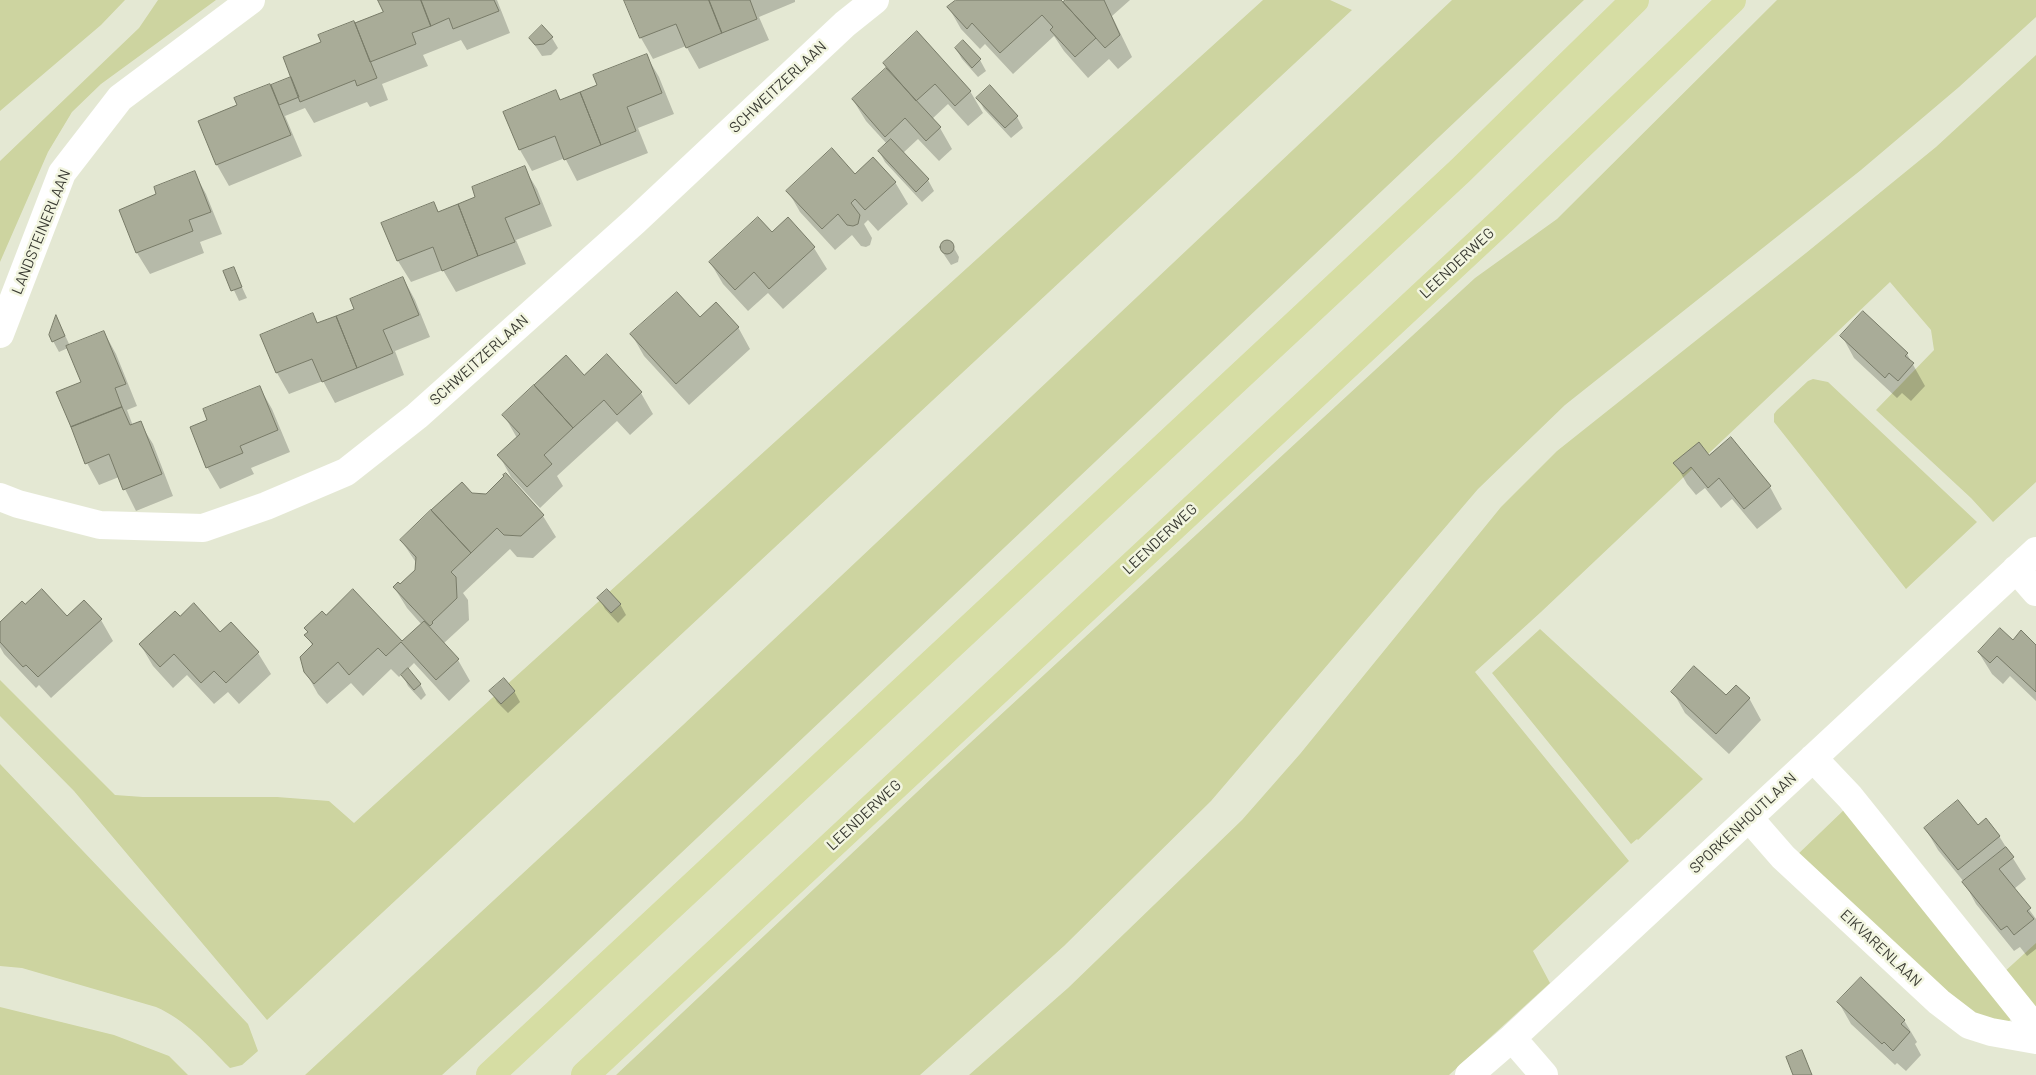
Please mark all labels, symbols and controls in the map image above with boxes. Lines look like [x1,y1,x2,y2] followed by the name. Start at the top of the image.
[726,37,830,137] street label: SCHWEITZERLAAN
[8,167,74,297] street label: LANDSTEINERLAAN
[1416,224,1498,302] street label: LEENDERWEG
[426,311,532,409] street label: SCHWEITZERLAAN
[1119,500,1201,578] street label: LEENDERWEG
[1686,769,1800,877] street label: SPORKENHOUTLAAN
[823,776,905,854] street label: LEENDERWEG
[1837,906,1925,990] street label: EIKVARENLAAN

